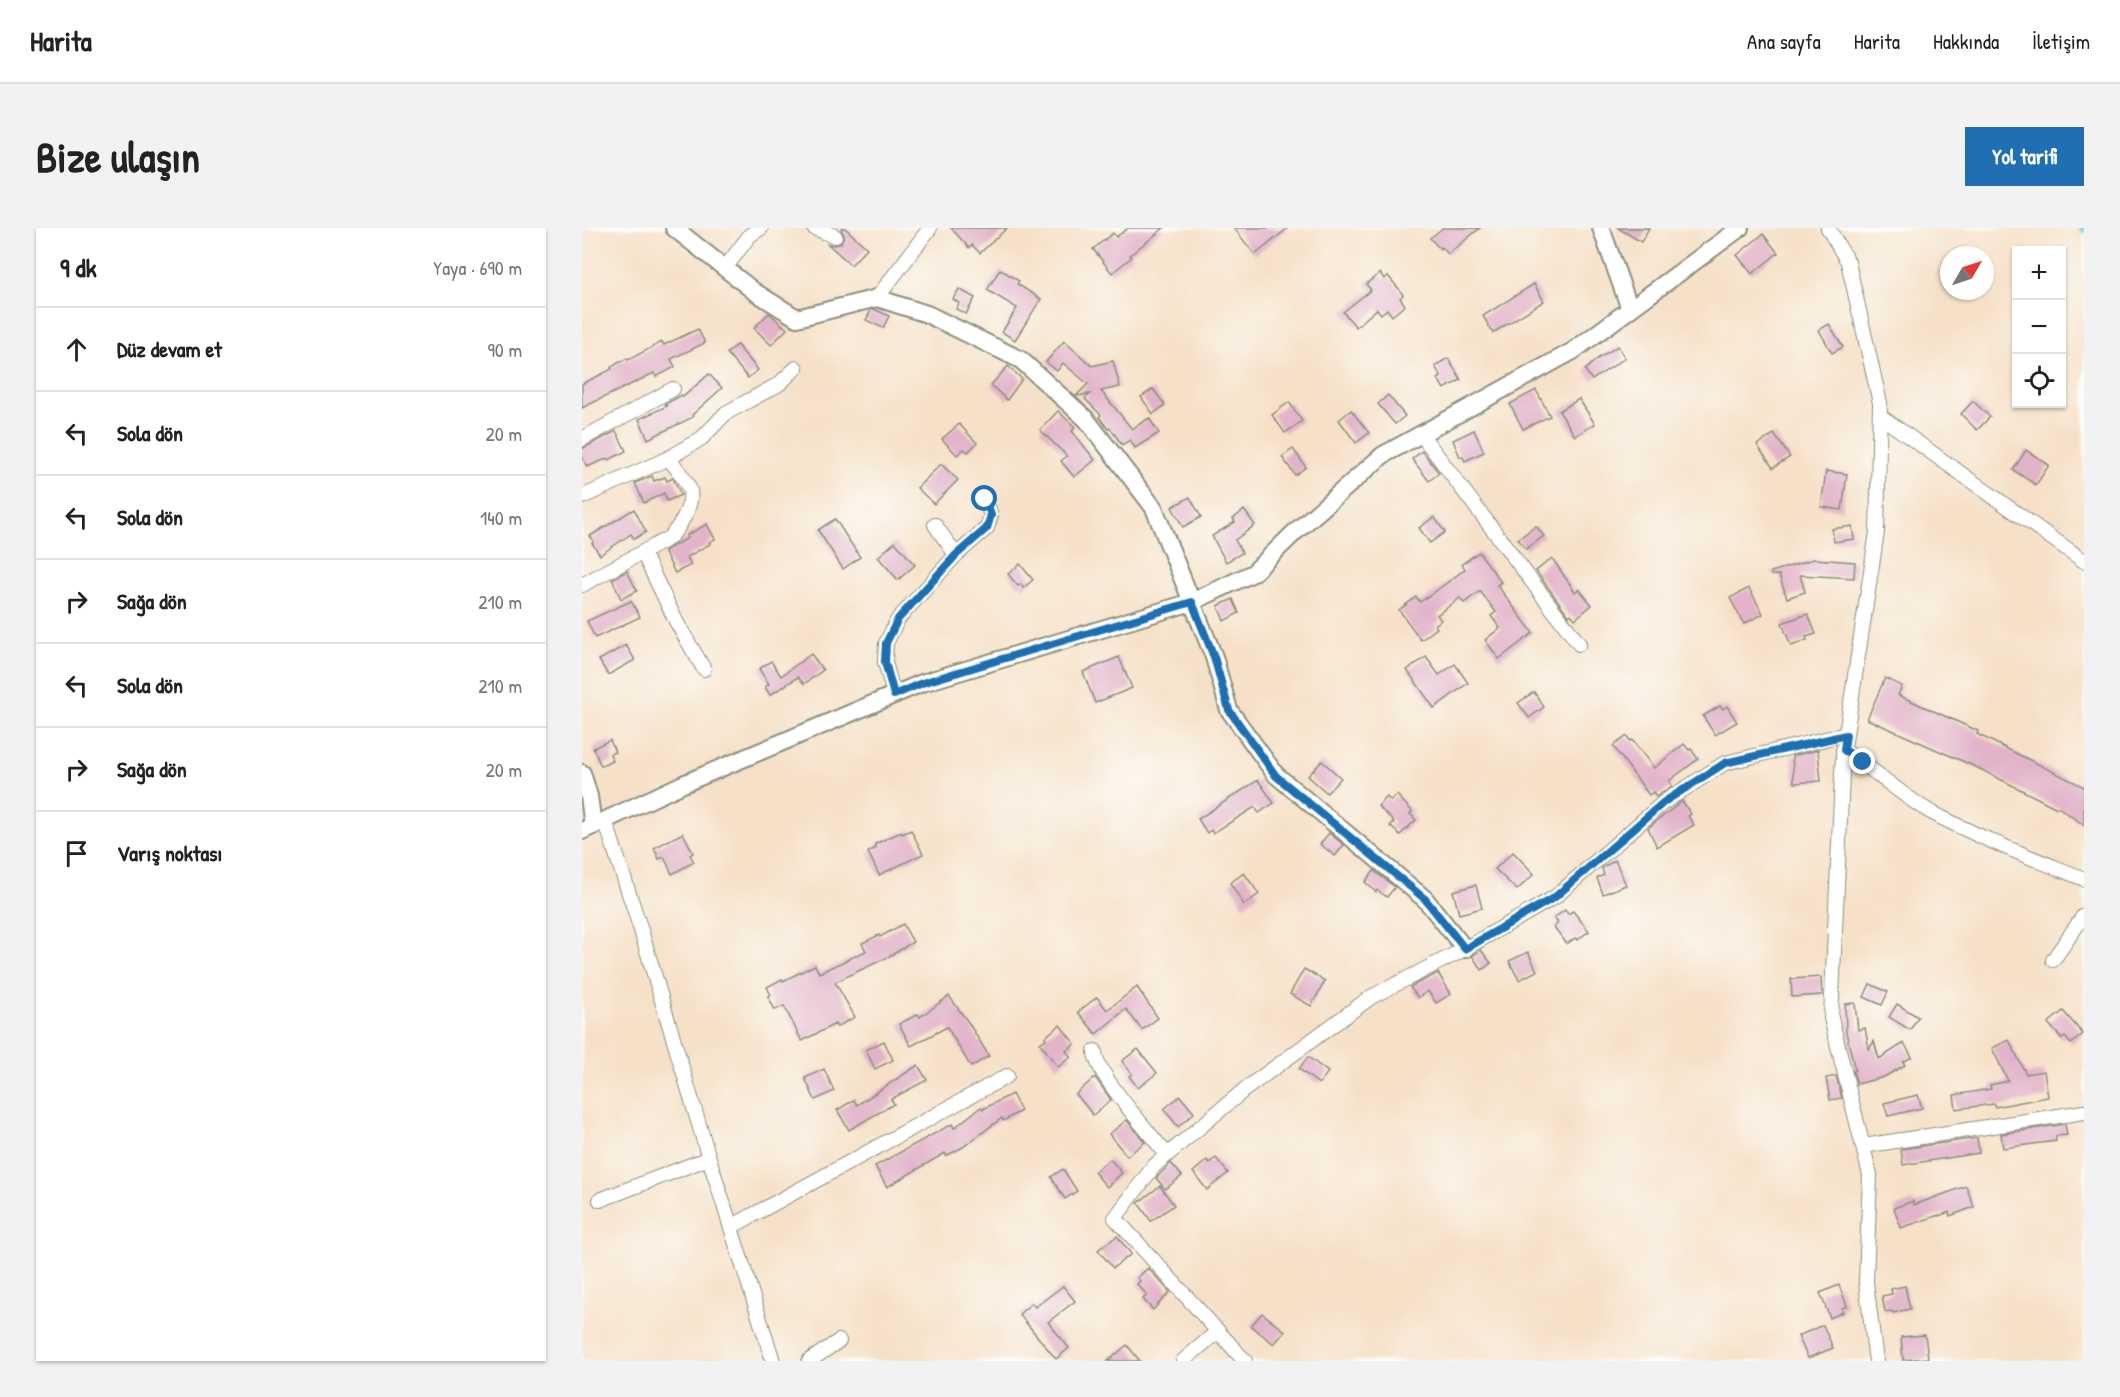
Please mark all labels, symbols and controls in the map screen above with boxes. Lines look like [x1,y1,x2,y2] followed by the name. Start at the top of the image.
[30,22,92,60] text: Harita
[1747,27,1821,56] text: Ana sayfa
[1854,27,1900,56] text: Harita
[1933,27,1999,56] text: Hakkında
[2032,27,2090,56] text: İletişim
[1965,127,2084,186] button: Yol tarifi
[36,128,200,185] text: Bize ulaşın
[1940,246,1994,300] north arrow
[2012,246,2066,408] map controls
[2012,246,2066,300] button: +
[60,250,96,285] text: 9 dk
[433,254,522,281] text: Yaya · 690 m
[2012,300,2066,354] button: −
[60,333,93,366] icon: ahead
[117,334,222,364] text: Düz devam et
[488,336,522,363] text: 90 m
[2012,354,2066,408] button: locate
[60,417,93,450] icon: left
[117,418,183,448] text: Sola dön
[485,420,522,447] text: 20 m
[971,485,997,511] route start
[60,501,93,534] icon: left
[117,502,183,532] text: Sola dön
[480,504,522,531] text: 140 m
[60,585,93,618] icon: right
[117,586,187,616] text: Sağa dön
[478,588,522,615] text: 210 m
[60,669,93,702] icon: left
[117,670,183,700] text: Sola dön
[478,672,522,699] text: 210 m
[1849,748,1875,774] route end
[60,753,93,786] icon: right
[117,754,187,784] text: Sağa dön
[485,756,522,783] text: 20 m
[60,837,93,870] icon: arrive
[117,838,222,868] text: Varış noktası

